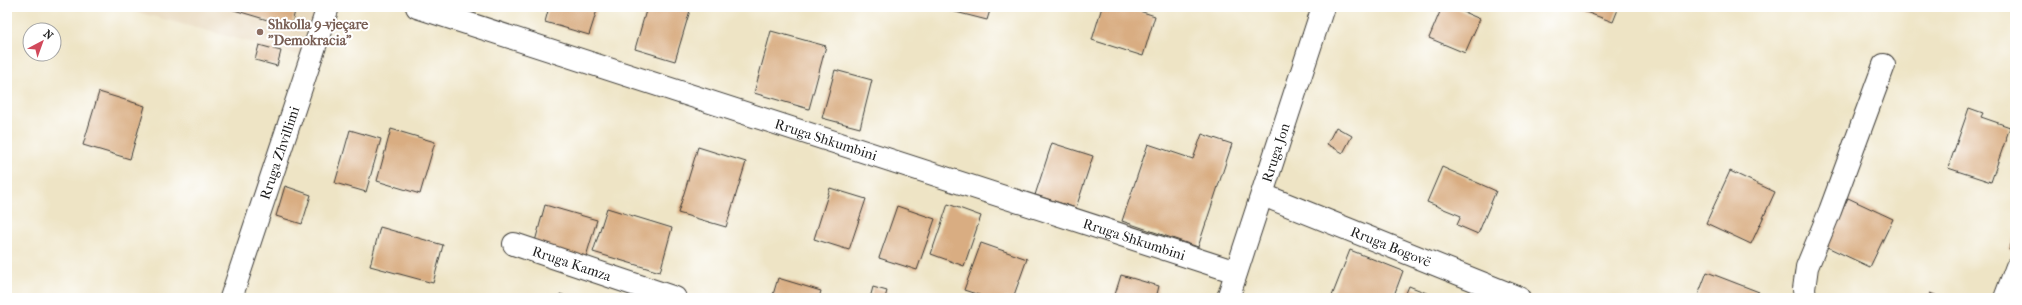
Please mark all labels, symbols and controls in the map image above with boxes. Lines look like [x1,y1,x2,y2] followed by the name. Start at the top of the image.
[267,16,368,49] place label: Shkolla 9-vjeçare "Demokracia"
[22,22,62,62] north arrow
[41,27,56,43] text: N
[255,27,265,37] marker: Shkolla 9-vjeçare "Demokracia"
[256,104,303,202] street label: Rruga Zhvillimi
[773,115,879,164] street label: Rruga Shkumbini
[1258,121,1293,184] street label: Rruga Jon
[1081,215,1188,264] street label: Rruga Shkumbini
[1348,223,1434,270] street label: Rruga Bogovë
[530,242,614,285] street label: Rruga Kamza

